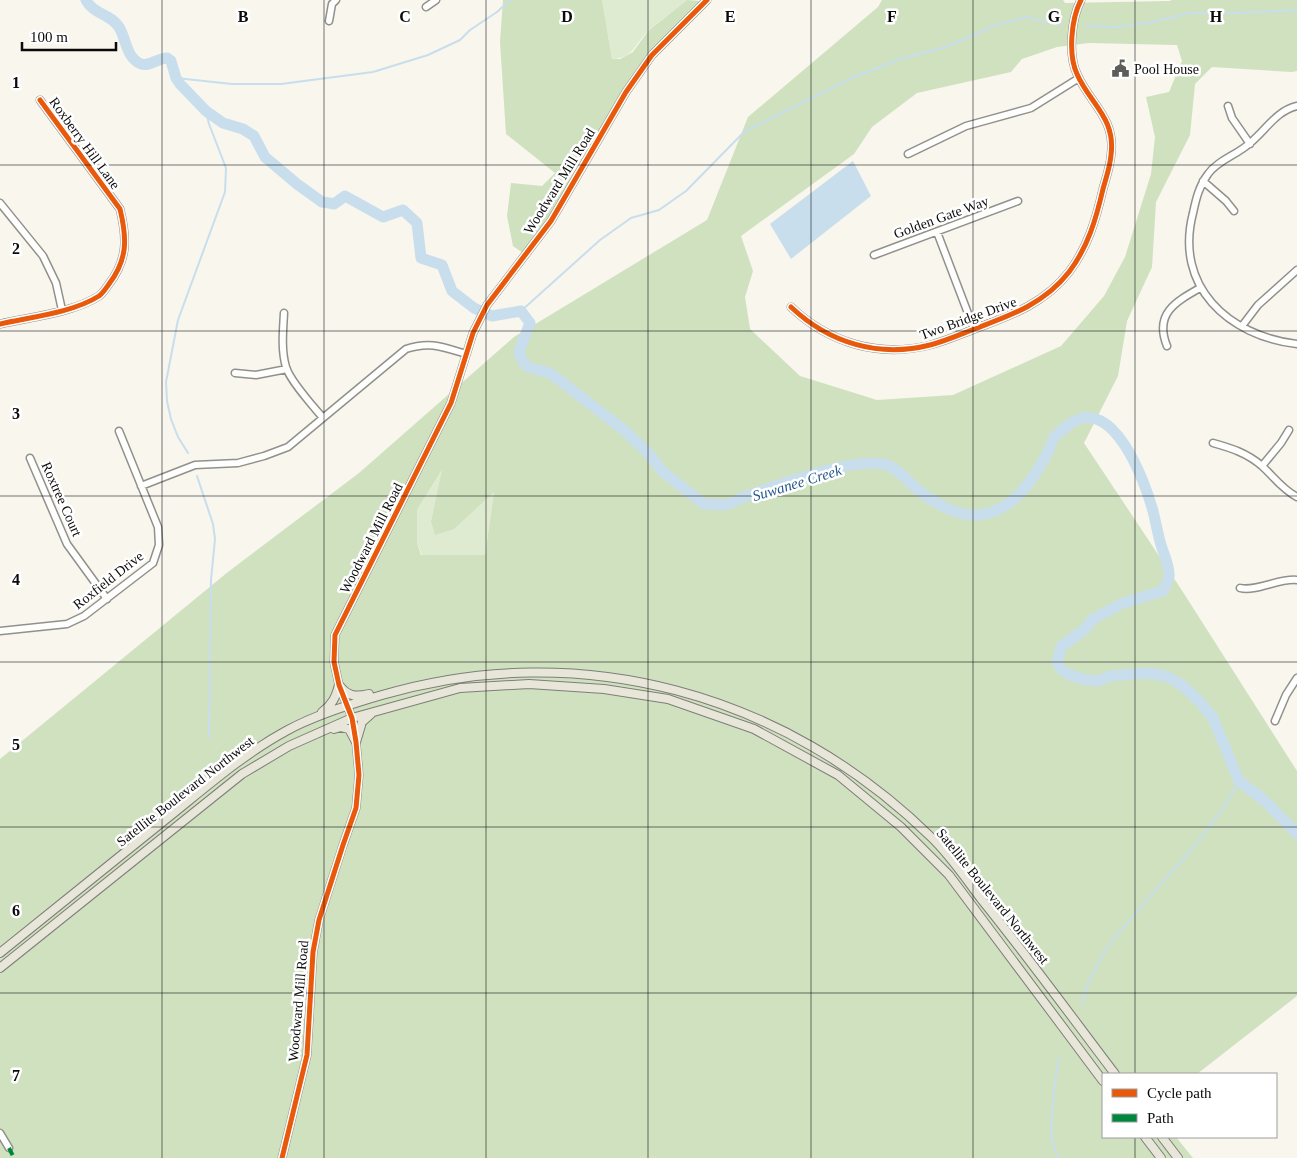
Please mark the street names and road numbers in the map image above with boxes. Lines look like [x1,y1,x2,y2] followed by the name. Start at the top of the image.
[46,95,123,192] street label: Roxberry Hill Lane
[521,126,598,237] street label: Woodward Mill Road
[892,193,991,242] street label: Golden Gate Way
[918,294,1019,343] street label: Two Bridge Drive
[38,460,85,539] street label: Roxtree Court
[337,481,406,596] street label: Woodward Mill Road
[70,549,146,612] street label: Roxfield Drive
[114,733,257,849] street label: Satellite Boulevard Northwest
[933,826,1052,967] street label: Satellite Boulevard Northwest
[286,940,311,1062] street label: Woodward Mill Road

